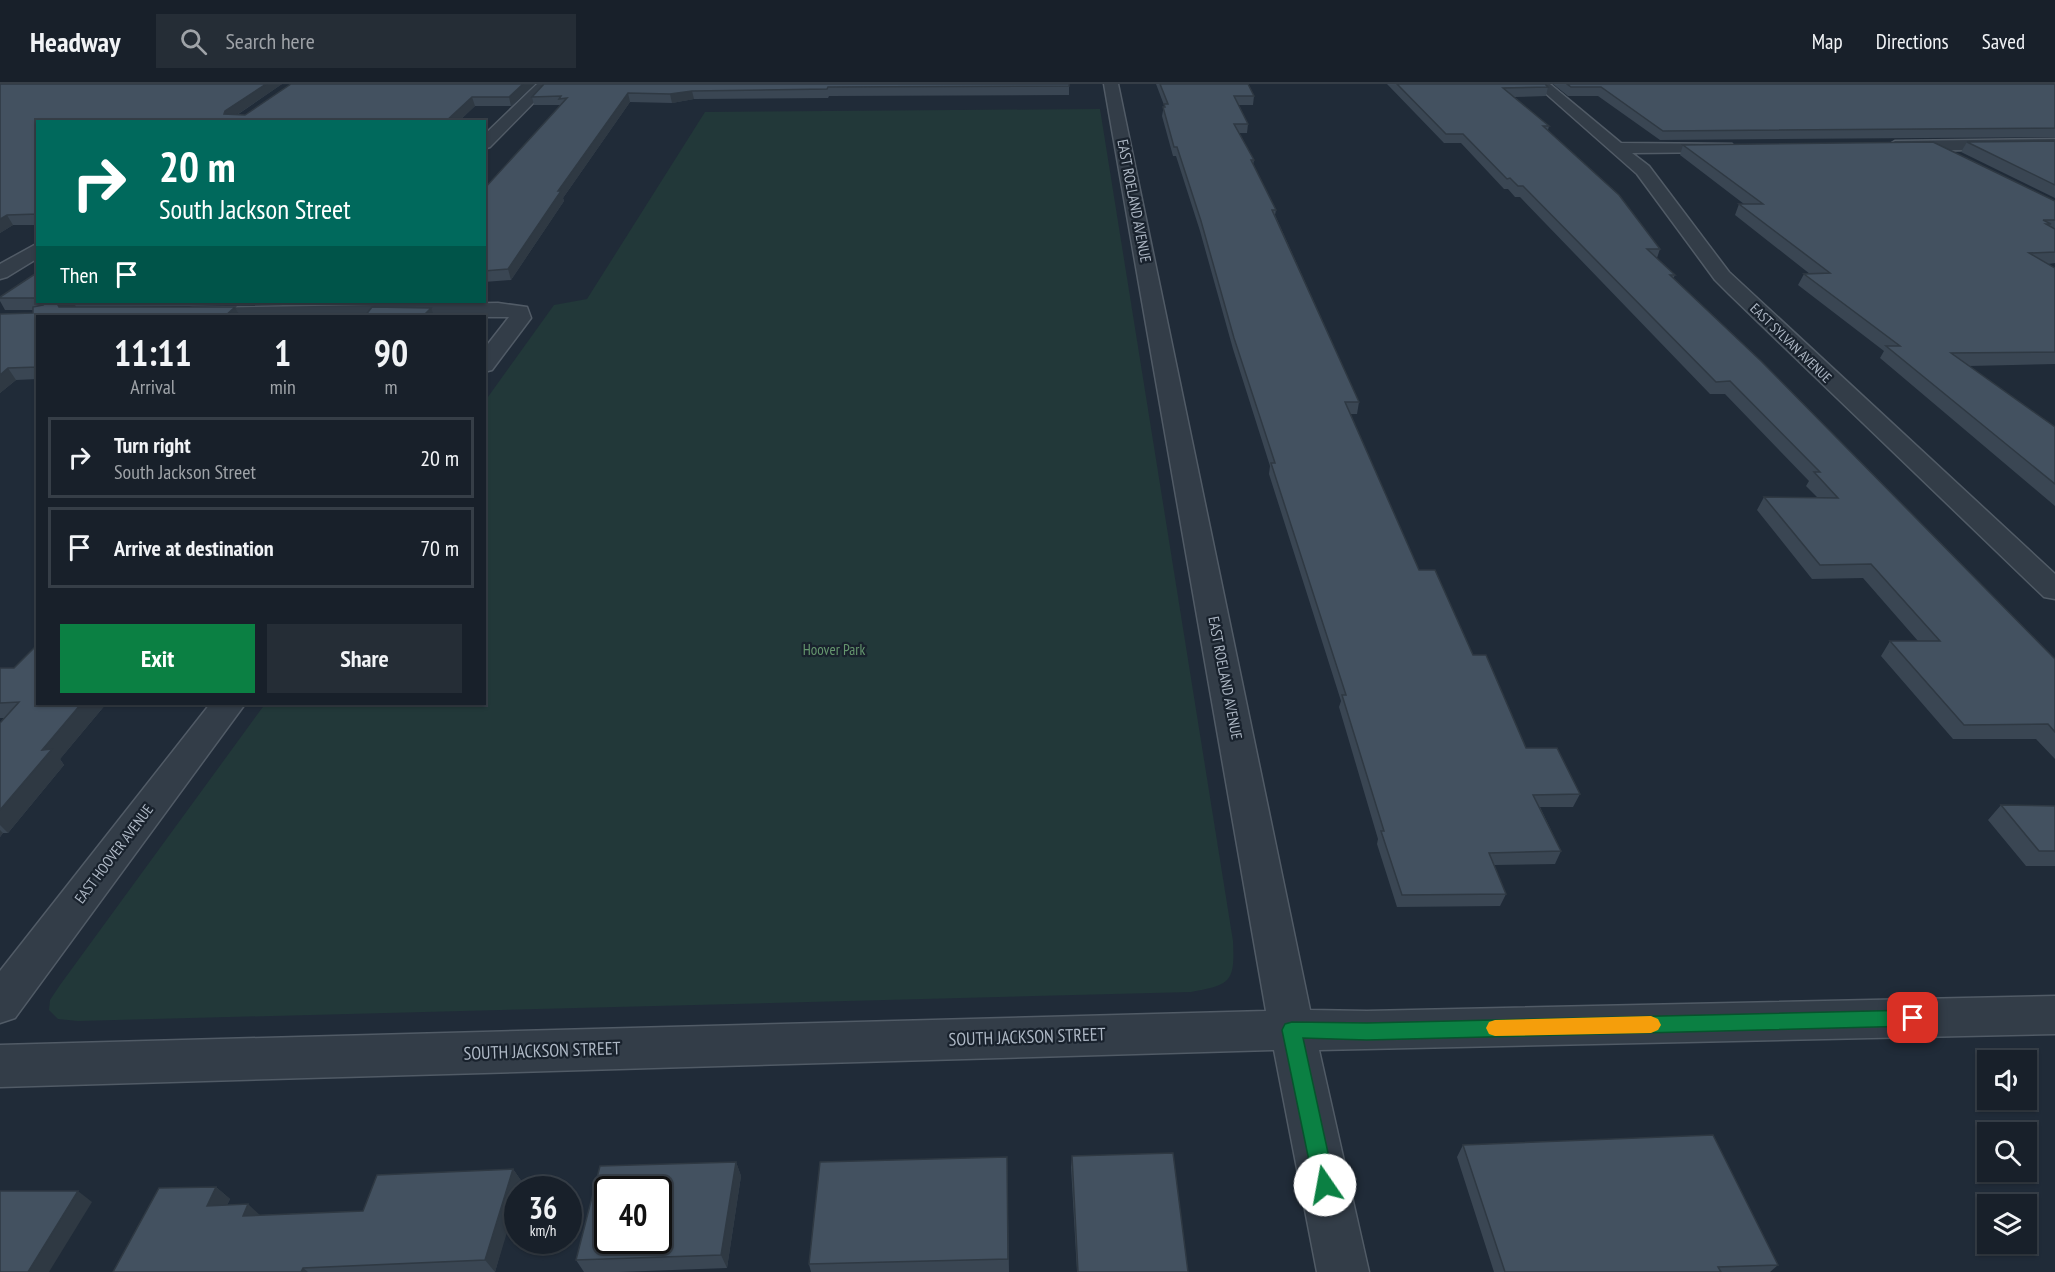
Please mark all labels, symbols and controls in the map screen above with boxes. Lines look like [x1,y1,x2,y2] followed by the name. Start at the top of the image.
[156,14,576,68] search box
[30,23,120,60] text: Headway
[177,25,210,58] icon: search
[225,27,315,55] text: Search here
[1812,28,1843,55] text: Map
[1876,28,1949,55] text: Directions
[1982,28,2025,55] text: Saved
[1113,138,1156,264] street label: EAST ROELAND AVENUE
[159,139,236,194] text: 20 m
[60,144,138,222] icon: right
[159,192,351,226] text: South Jackson Street
[110,258,143,291] icon: arrive
[60,261,98,289] text: Then
[1746,300,1836,386] street label: EAST SYLVAN AVENUE
[114,329,192,376] text: 11:11
[274,329,291,376] text: 1
[374,329,408,376] text: 90
[130,374,175,400] text: Arrival
[270,374,296,400] text: min
[384,374,397,400] text: m
[114,431,191,459] text: Turn right
[63,441,96,474] icon: right
[420,444,459,472] text: 20 m
[114,459,256,485] text: South Jackson Street
[63,531,96,564] icon: arrive
[114,534,274,562] text: Arrive at destination
[420,534,459,562] text: 70 m
[1204,615,1247,741] street label: EAST ROELAND AVENUE
[60,624,255,693] button: Exit
[267,624,462,693] button: Share
[803,640,865,659] park label: Hoover Park
[70,800,157,907] street label: EAST HOOVER AVENUE
[1887,992,1938,1043] pin
[1896,1001,1929,1034] icon: arrive
[948,1022,1106,1051] street label: SOUTH JACKSON STREET
[463,1036,621,1065] street label: SOUTH JACKSON STREET
[1977,1050,2037,1254] map controls
[1977,1050,2037,1110] button: sound
[1977,1122,2037,1182] button: search
[1293,1153,1357,1217] position arrow
[594,1176,672,1254] speed limit sign: 40
[529,1188,557,1227] text: 36
[1977,1194,2037,1254] button: layers
[530,1221,556,1240] text: km/h

